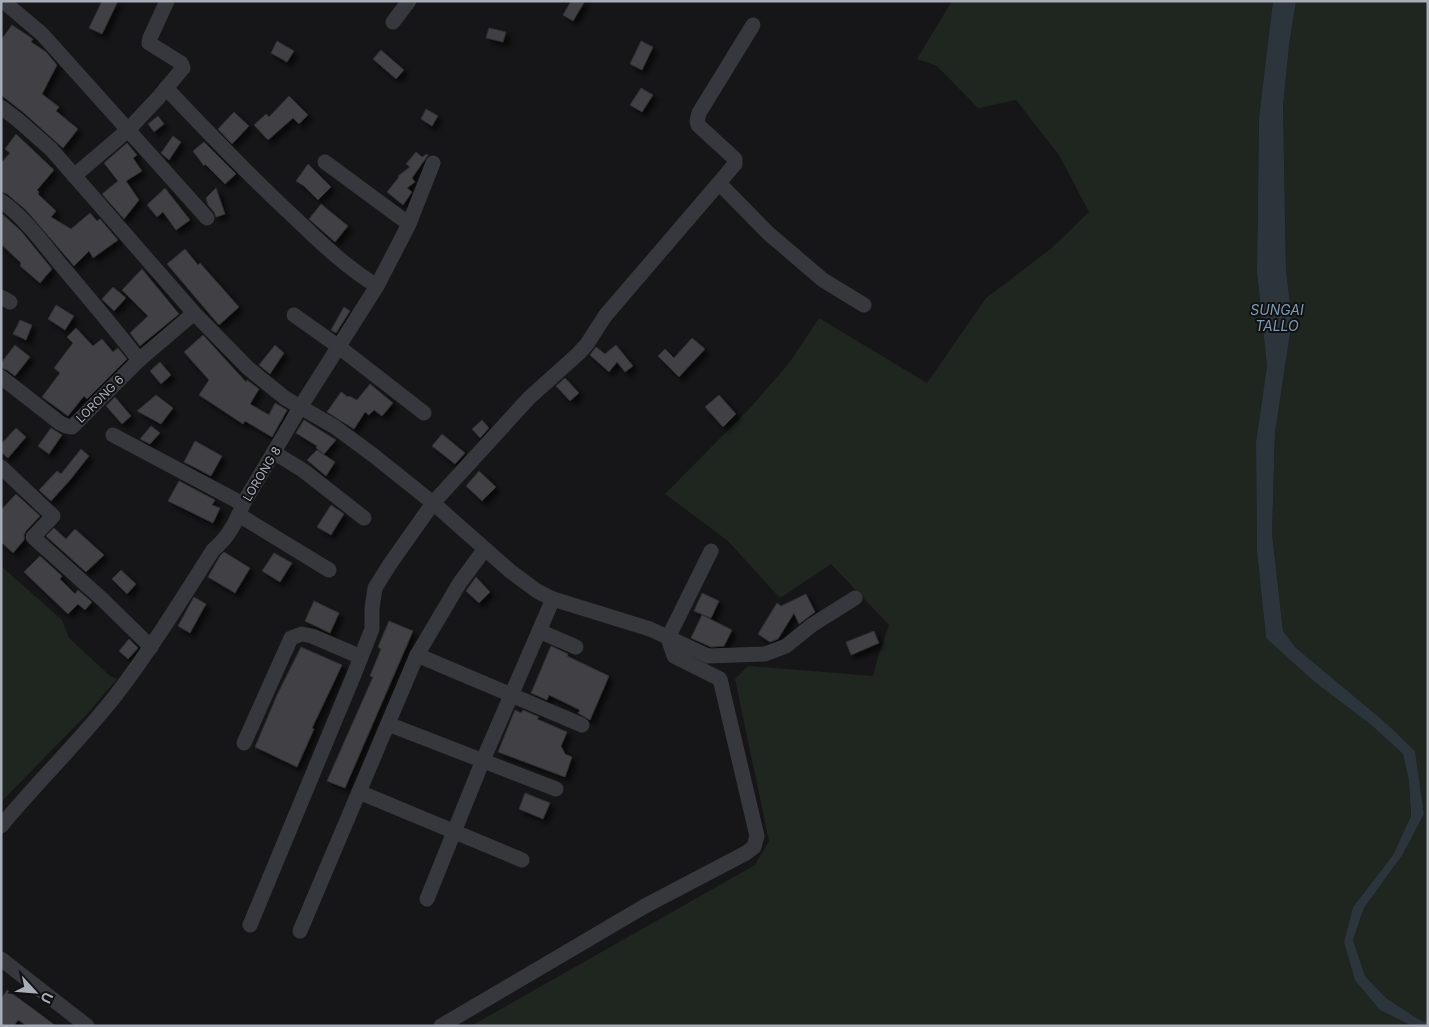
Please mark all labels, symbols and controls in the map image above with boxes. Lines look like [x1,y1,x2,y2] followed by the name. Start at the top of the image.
[1250,301,1304,334] water label: SUNGAI TALLO
[73,372,127,426] street label: LORONG 6
[239,444,284,504] street label: LORONG 8
[10,967,60,1017] north arrow
[37,990,57,1006] text: U

